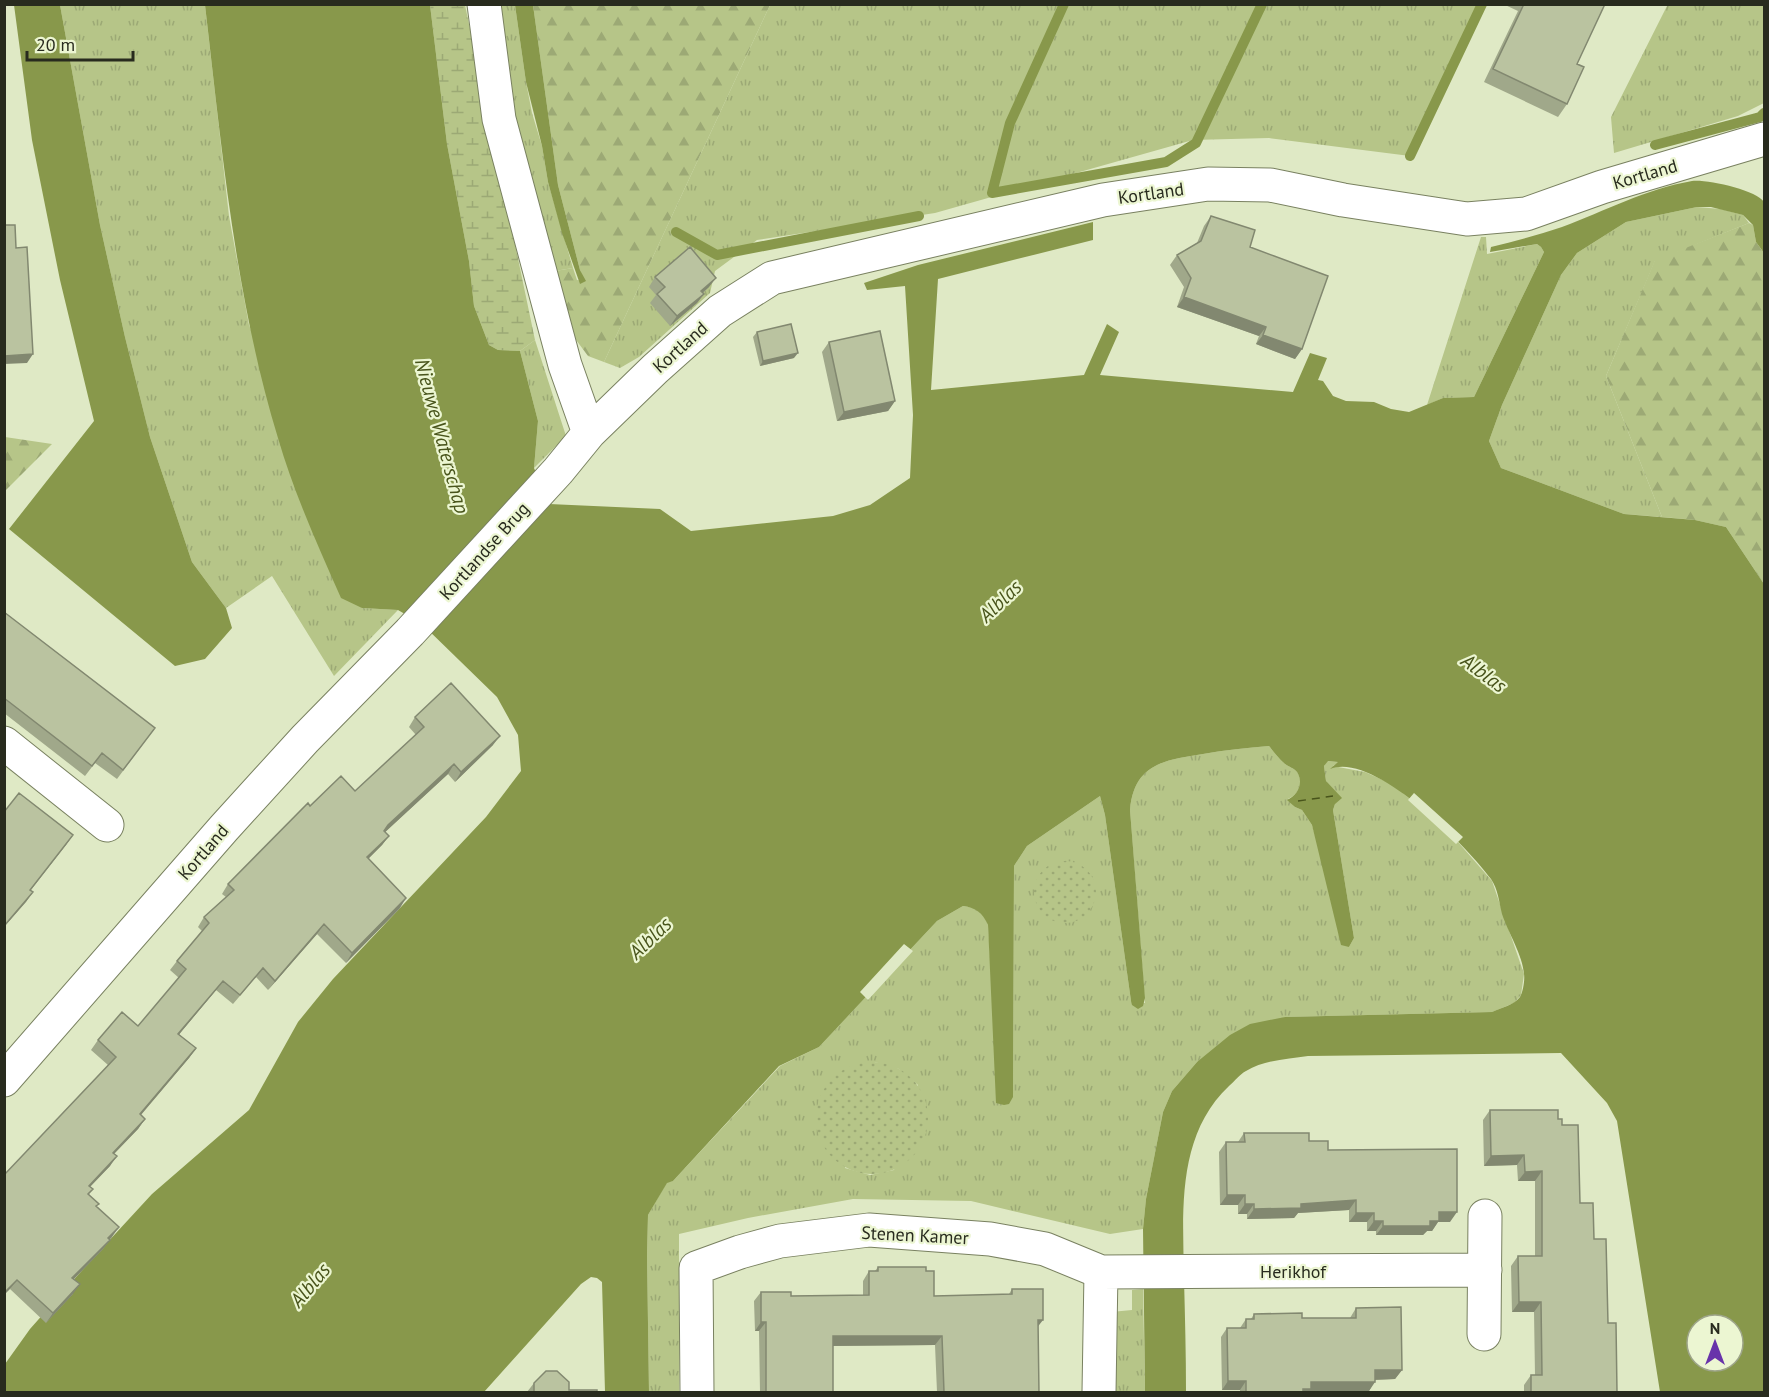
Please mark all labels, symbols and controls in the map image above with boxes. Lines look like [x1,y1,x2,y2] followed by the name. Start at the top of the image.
[27,24,134,62] scale bar
[36,33,75,56] text: 20 m
[1610,154,1680,194] street label: Kortland
[1117,177,1185,209] street label: Kortland
[648,316,712,378] street label: Kortland
[409,356,475,516] water label: Nieuwe Waterschap
[434,497,534,605] street label: Kortlandse Brug
[972,574,1027,628] water label: Alblas
[1455,647,1512,698] water label: Alblas
[173,819,233,885] street label: Kortland
[622,911,677,965] water label: Alblas
[861,1221,969,1249] street label: Stenen Kamer
[283,1257,336,1313] water label: Alblas
[1260,1260,1327,1283] street label: Herikhof
[1685,1313,1745,1373] north arrow
[1710,1318,1720,1338] text: N

